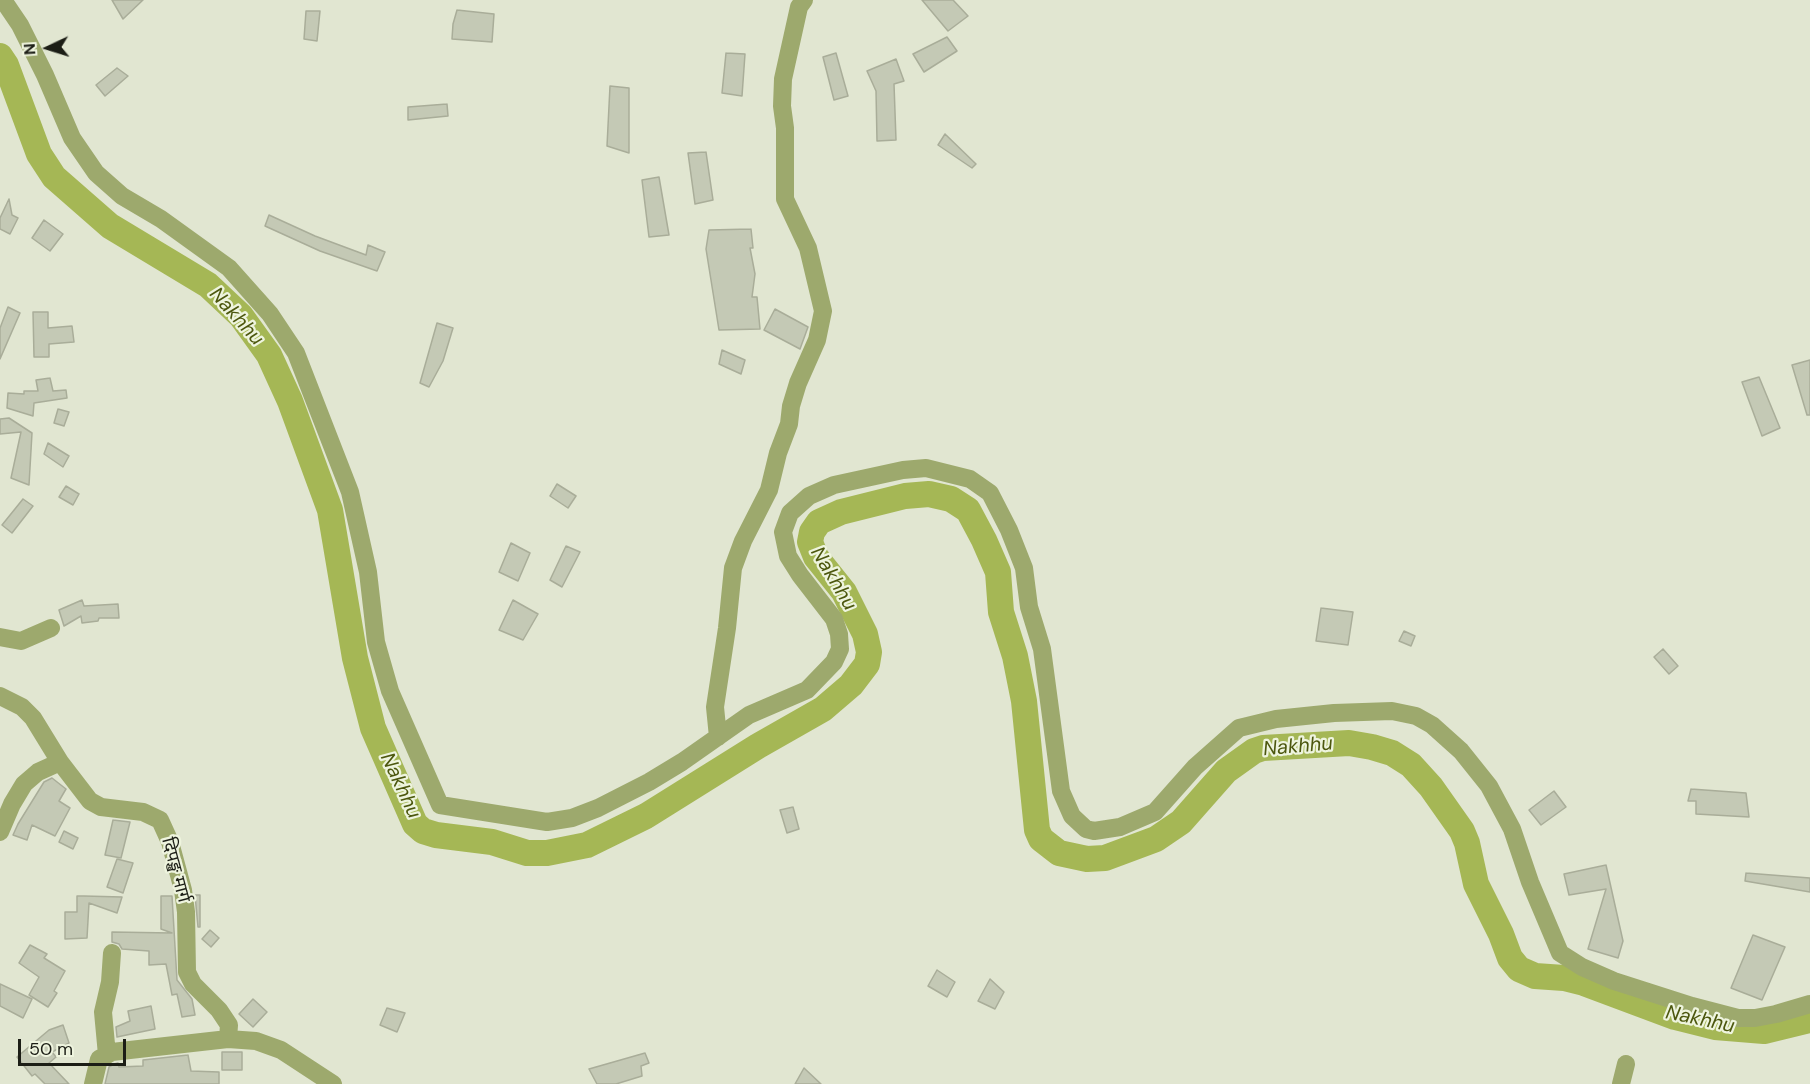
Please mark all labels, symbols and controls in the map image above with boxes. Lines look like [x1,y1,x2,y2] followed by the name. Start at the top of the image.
[18,18,78,78] north arrow
[19,43,40,56] text: N
[204,283,268,351] water label: Nakhhu
[805,543,861,615] water label: Nakhhu
[1262,732,1334,762] water label: Nakhhu
[374,749,426,823] water label: Nakhhu
[156,835,194,905] street label: दिपङ्ख मार्ग
[1663,1001,1737,1039] water label: Nakhhu
[21,1027,129,1065] scale bar
[29,1037,73,1061] text: 50 m

